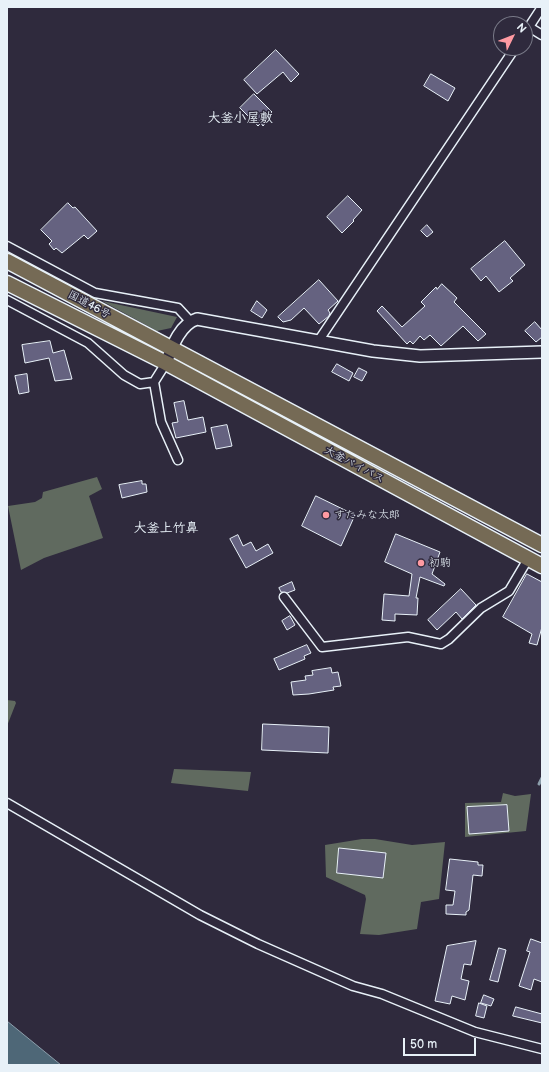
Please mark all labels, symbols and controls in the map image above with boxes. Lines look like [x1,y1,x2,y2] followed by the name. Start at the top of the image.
[493,16,533,56] north arrow
[514,21,529,36] text: N
[208,111,272,127] district label: 大釜小屋敷
[65,288,113,322] street label: 国道46号
[322,444,386,486] street label: 大釜バイパス
[334,508,400,522] place label: すたみな太郎
[321,510,331,520] marker: すたみな太郎
[134,521,198,537] district label: 大釜上竹鼻
[429,556,451,570] place label: 初駒
[416,558,426,568] marker: 初駒
[405,1030,478,1056] scale bar
[410,1037,437,1052] text: 50 m

